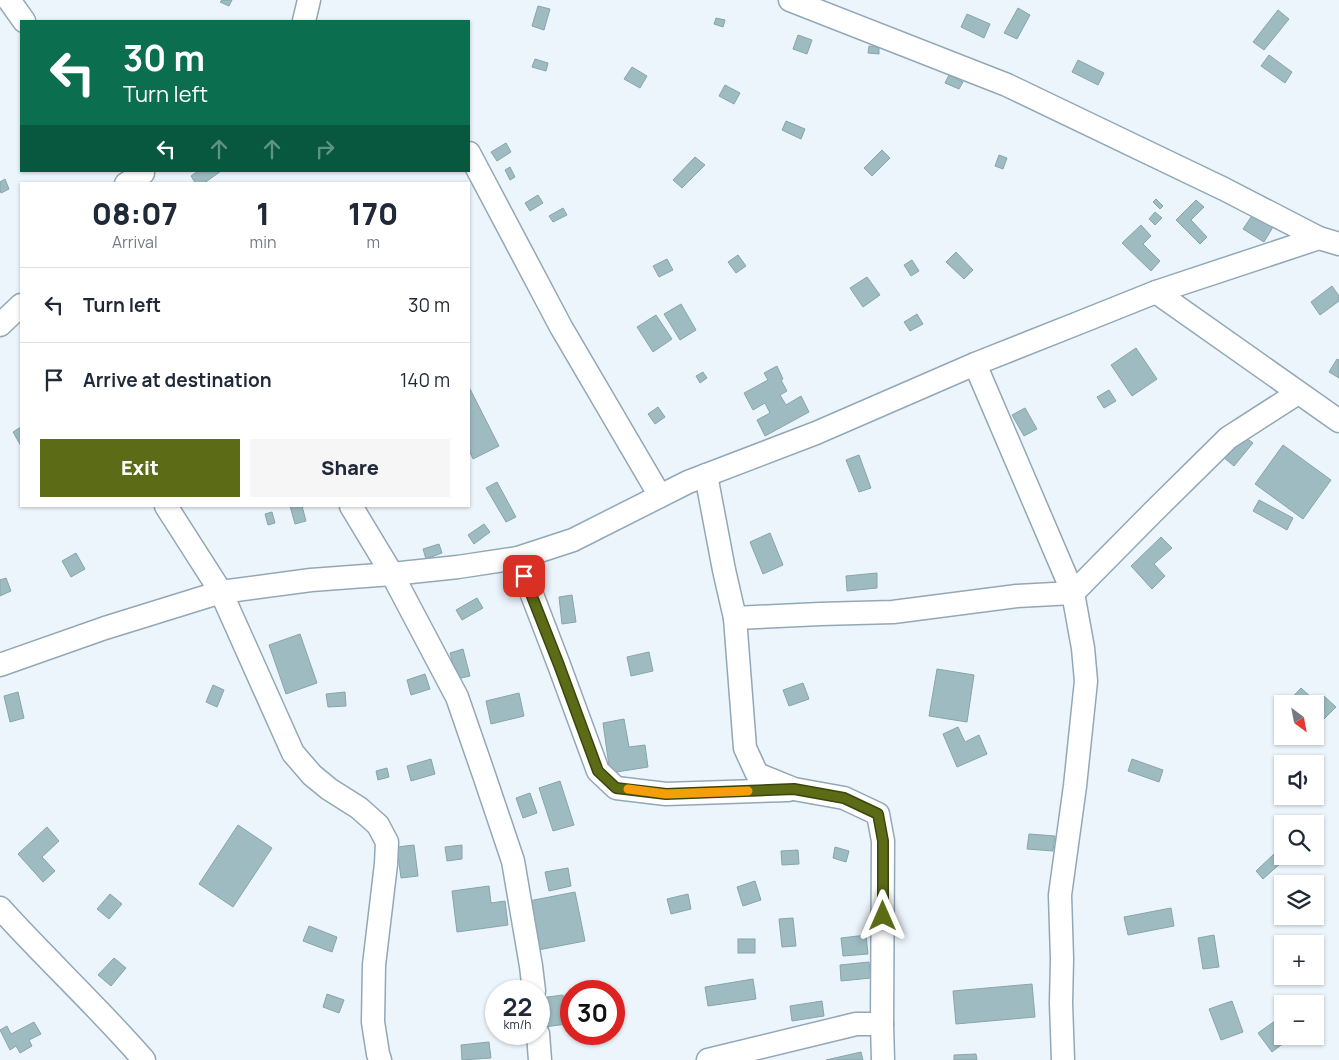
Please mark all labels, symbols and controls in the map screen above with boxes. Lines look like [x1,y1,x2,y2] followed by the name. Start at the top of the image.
[123,34,205,82] text: 30 m
[40,40,105,105] icon: left
[123,79,208,109] text: Turn left
[152,135,180,163] icon: left
[205,135,233,163] icon: ahead
[258,135,286,163] icon: ahead
[311,135,339,163] icon: right
[92,193,178,234] text: 08:07
[256,193,270,234] text: 1
[348,193,398,234] text: 170
[112,231,158,253] text: Arrival
[250,231,276,253] text: min
[366,231,380,253] text: m
[40,291,68,319] icon: left
[83,292,161,318] text: Turn left
[408,292,450,318] text: 30 m
[40,366,68,394] icon: arrive
[83,367,272,393] text: Arrive at destination
[400,367,450,393] text: 140 m
[40,439,240,497] button: Exit
[250,439,450,497] button: Share
[503,555,545,597] pin
[510,562,538,590] icon: arrive
[1274,695,1324,745] north arrow
[1274,695,1324,1045] map controls
[1274,755,1324,805] button: sound
[1274,815,1324,865] button: search
[1274,875,1324,925] button: layers
[856,889,908,941] position arrow
[1274,935,1324,985] button: +
[560,980,625,1045] speed limit sign: 30
[503,989,532,1024] text: 22
[1274,995,1324,1045] button: −
[504,1016,531,1033] text: km/h

